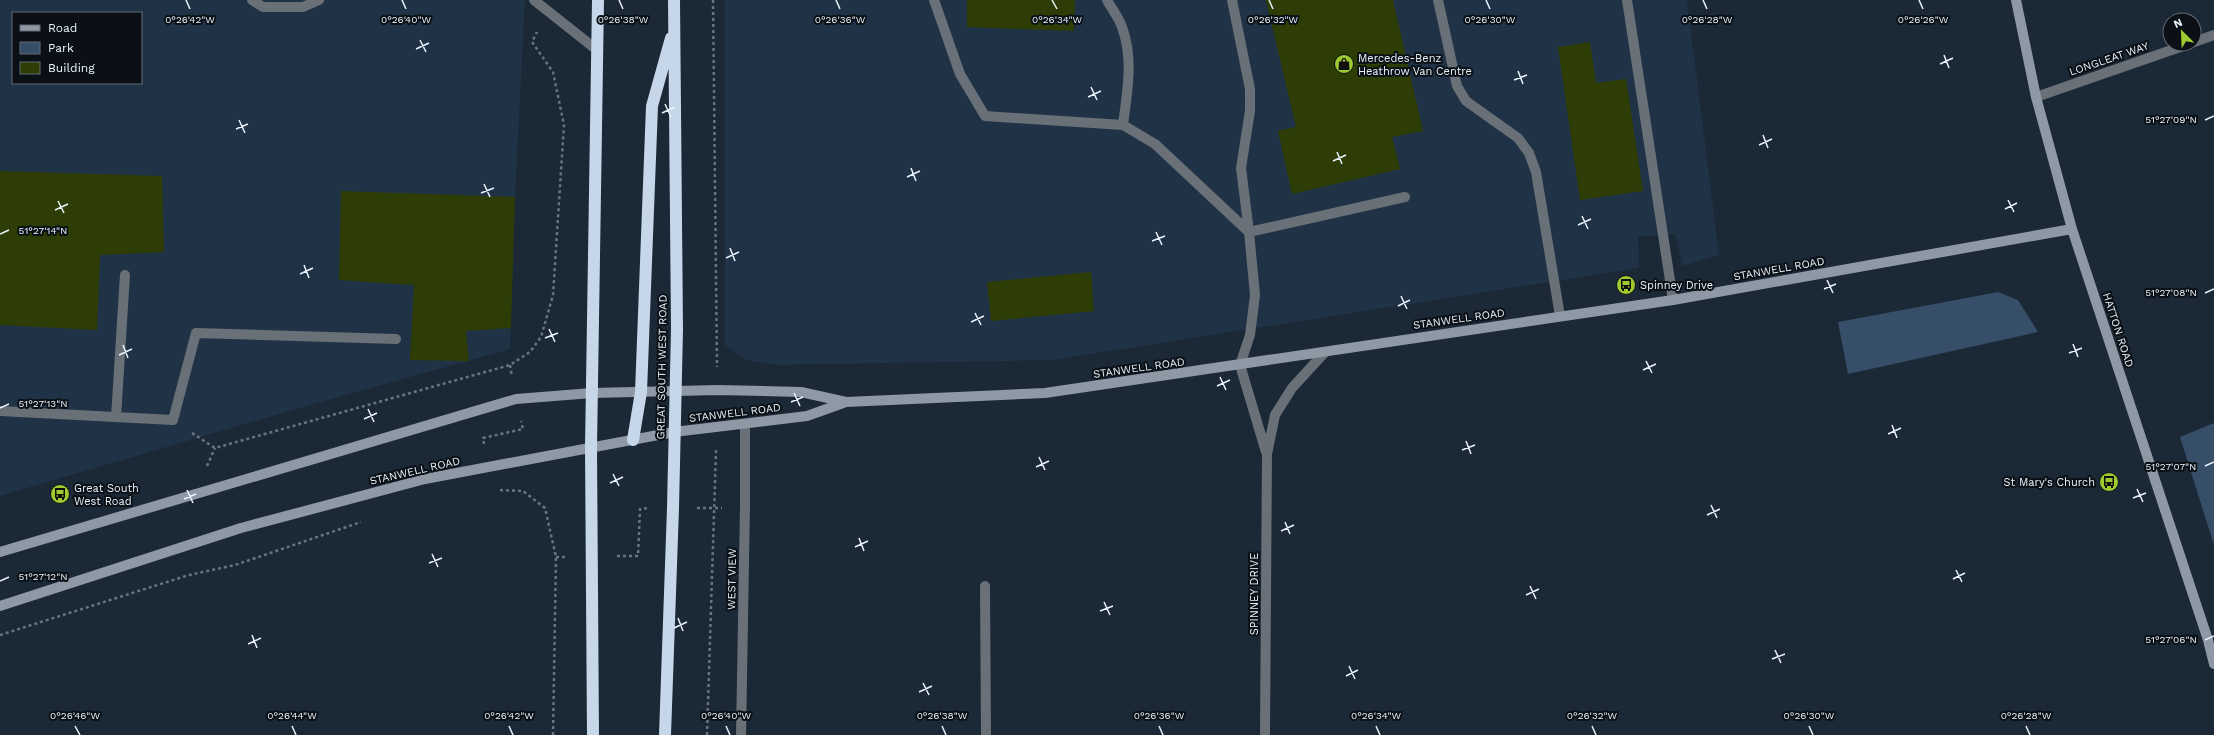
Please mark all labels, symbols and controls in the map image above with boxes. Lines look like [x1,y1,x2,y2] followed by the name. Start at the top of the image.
[12,12,142,84] legend
[2162,12,2202,52] north arrow
[165,14,215,25] text: 0°26'42"W
[381,14,431,25] text: 0°26'40"W
[598,14,649,25] text: 0°26'38"W
[815,14,866,25] text: 0°26'36"W
[1032,14,1082,25] text: 0°26'34"W
[1248,14,1299,25] text: 0°26'32"W
[1465,14,1516,25] text: 0°26'30"W
[1682,14,1733,25] text: 0°26'28"W
[1898,14,1949,25] text: 0°26'26"W
[2172,16,2185,31] text: N
[48,21,77,35] text: Road
[2068,39,2151,79] street label: LONGLEAT WAY
[48,41,74,55] text: Park
[1358,52,1472,78] place label: Mercedes-Benz Heathrow Van Centre
[1333,53,1355,75] shop icon: Mercedes-Benz Heathrow Van Centre
[48,61,95,75] text: Building
[2145,114,2197,125] text: 51°27'09"N
[19,225,67,236] text: 51°27'14"N
[1732,255,1826,283] street label: STANWELL ROAD
[1615,274,1637,296] bus stop icon: Spinney Drive
[1640,279,1713,292] place label: Spinney Drive
[2145,287,2197,298] text: 51°27'08"N
[2100,291,2136,369] street label: HATTON ROAD
[654,294,670,439] street label: GREAT SOUTH WEST ROAD
[1412,306,1506,332] street label: STANWELL ROAD
[1092,355,1186,381] street label: STANWELL ROAD
[19,398,68,409] text: 51°27'13"N
[688,401,782,425] street label: STANWELL ROAD
[369,454,462,488] street label: STANWELL ROAD
[2146,461,2196,472] text: 51°27'07"N
[2098,471,2120,493] bus stop icon: St Mary's Church
[2003,476,2095,489] place label: St Mary's Church
[74,482,139,508] place label: Great South West Road
[49,483,71,505] bus stop icon: Great South West Road
[725,547,739,610] street label: WEST VIEW
[1248,553,1261,635] street label: SPINNEY DRIVE
[19,571,68,582] text: 51°27'12"N
[2145,634,2197,645] text: 51°27'06"N
[50,710,100,721] text: 0°26'46"W
[267,710,317,721] text: 0°26'44"W
[484,710,534,721] text: 0°26'42"W
[701,710,751,721] text: 0°26'40"W
[917,710,968,721] text: 0°26'38"W
[1134,710,1185,721] text: 0°26'36"W
[1351,710,1401,721] text: 0°26'34"W
[1567,710,1618,721] text: 0°26'32"W
[1784,710,1835,721] text: 0°26'30"W
[2001,710,2052,721] text: 0°26'28"W

